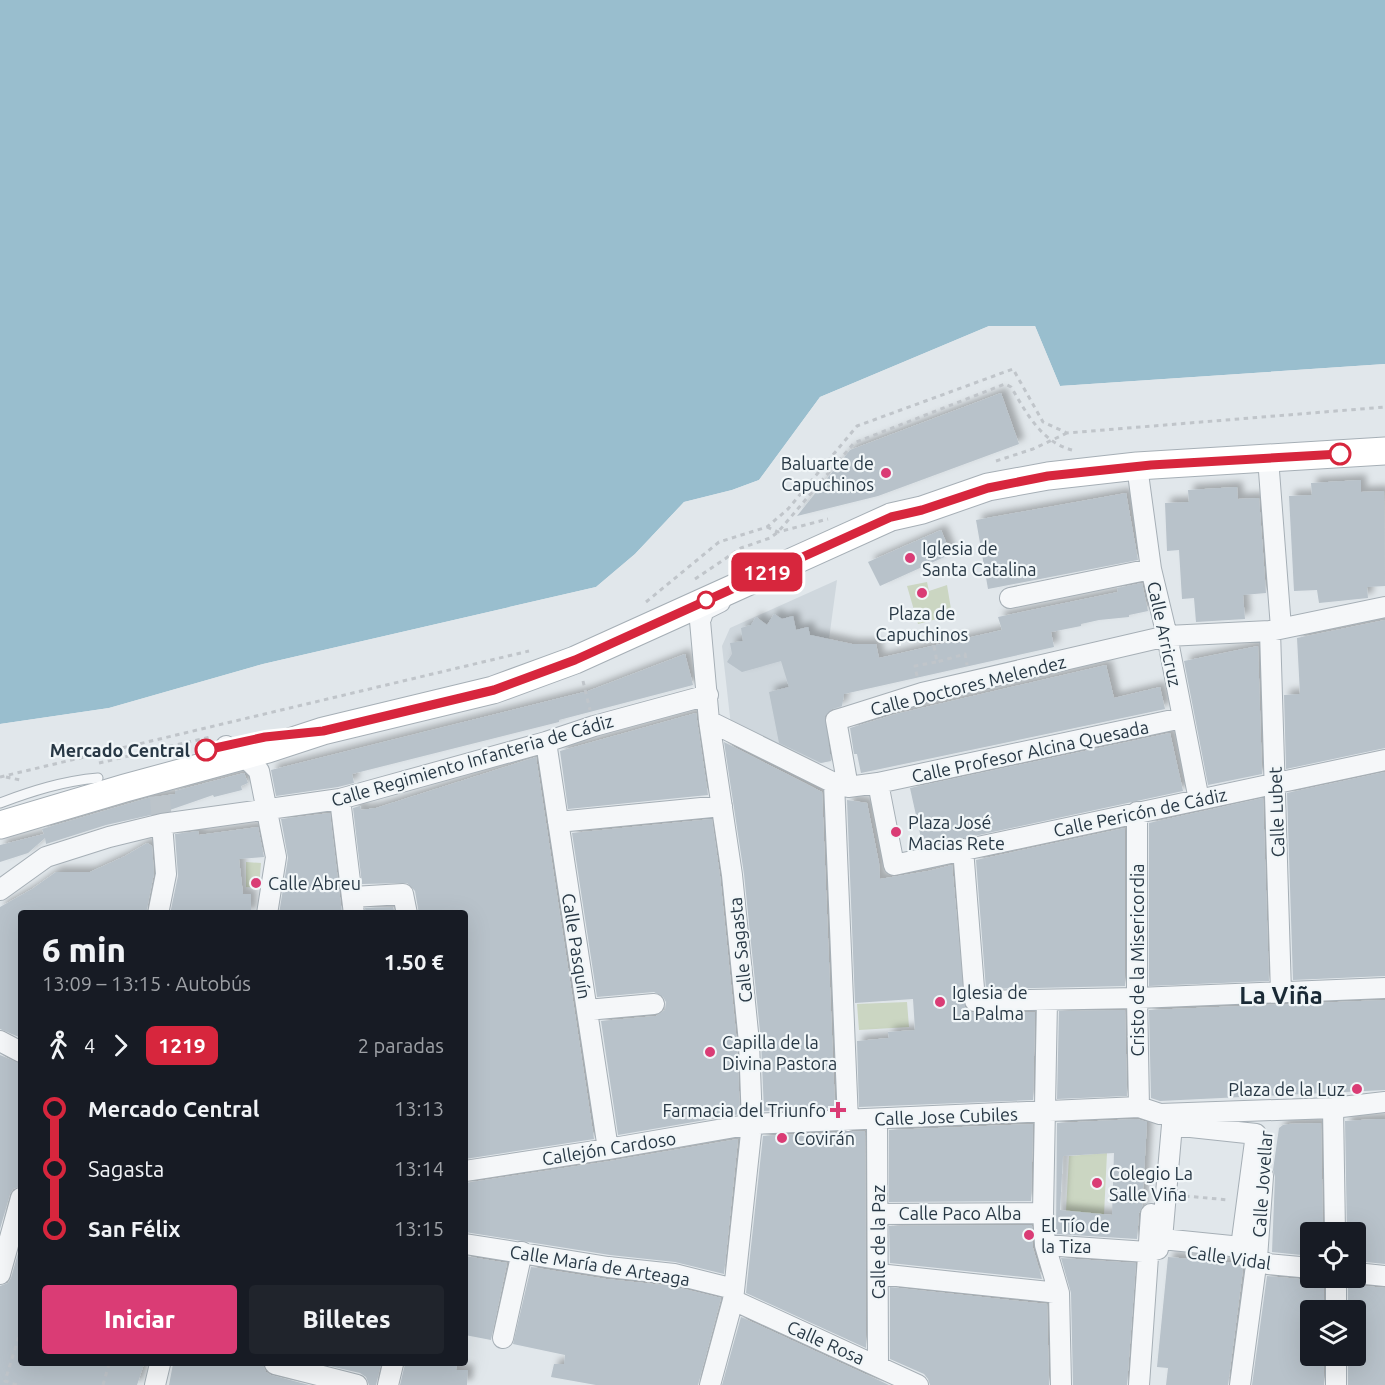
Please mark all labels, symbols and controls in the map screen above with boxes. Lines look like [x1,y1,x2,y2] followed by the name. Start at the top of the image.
[1329,443,1351,465] unlabelled marker
[781,453,874,494] place label: Baluarte de Capuchinos
[879,466,893,480] marker: Baluarte de Capuchinos
[922,538,1037,579] place label: Iglesia de Santa Catalina
[903,551,917,565] marker: Iglesia de Santa Catalina
[725,552,809,592] line badge: 1219
[743,560,791,584] text: 1219
[1144,579,1186,689] street label: Calle Arricruz
[915,586,929,600] marker: Plaza de Capuchinos
[697,591,715,609] unlabelled marker
[876,603,969,644] place label: Plaza de Capuchinos
[868,651,1068,719] street label: Calle Doctores Melendez
[329,710,615,810] street label: Calle Regimiento Infanteria de Cádiz
[910,716,1151,787] street label: Calle Profesor Alcina Quesada
[195,739,217,761] marker: Mercado Central
[50,740,191,760] place label: Mercado Central
[1264,766,1288,858] street label: Calle Lubet
[1052,784,1228,840] street label: Calle Pericón de Cádiz
[908,812,1005,853] place label: Plaza José Macias Rete
[889,825,903,839] marker: Plaza José Macias Rete
[1127,863,1147,1057] street label: Cristo de la Misericordia
[268,873,361,893] place label: Calle Abreu
[249,876,263,890] marker: Calle Abreu
[559,892,595,1000] street label: Calle Pasquín
[725,896,755,1004] street label: Calle Sagasta
[42,931,126,968] text: 6 min
[384,949,444,974] text: 1.50 €
[42,972,251,995] text: 13:09 – 13:15 · Autobús
[952,982,1028,1023] place label: Iglesia de La Palma
[1239,982,1323,1009] district label: La Viña
[933,995,947,1009] marker: Iglesia de La Palma
[42,1029,75,1062] icon: walk
[104,1029,137,1062] icon: forward
[722,1032,837,1073] place label: Capilla de la Divina Pastora
[158,1033,206,1057] text: 1219
[84,1034,95,1057] text: 4
[358,1034,444,1057] text: 2 paradas
[703,1045,717,1059] marker: Capilla de la Divina Pastora
[1228,1079,1345,1099] place label: Plaza de la Luz
[1350,1082,1364,1096] marker: Plaza de la Luz
[88,1096,259,1121] text: Mercado Central
[394,1097,444,1120] text: 13:13
[662,1100,826,1120] place label: Farmacia del Triunfo
[831,1103,845,1117] marker: Farmacia del Triunfo
[874,1103,1018,1128] street label: Calle Jose Cubiles
[541,1128,677,1168] street label: Callejón Cardoso
[794,1128,855,1148] place label: Covirán
[1248,1130,1276,1238] street label: Calle Jovellar
[775,1131,789,1145] marker: Covirán
[88,1156,164,1181] text: Sagasta
[394,1157,444,1180] text: 13:14
[1109,1163,1193,1204] place label: Colegio La Salle Viña
[1090,1176,1104,1190] marker: Colegio La Salle Viña
[868,1185,888,1299] street label: Calle de la Paz
[899,1203,1021,1223] street label: Calle Paco Alba
[1041,1215,1110,1256] place label: El Tío de la Tiza
[88,1216,180,1241] text: San Félix
[394,1217,444,1240] text: 13:15
[1300,1222,1366,1366] map controls
[1300,1222,1366,1288] button: locate
[1022,1228,1036,1242] marker: El Tío de la Tiza
[508,1241,692,1289] street label: Calle María de Arteaga
[1186,1241,1273,1273] street label: Calle Vidal
[42,1285,237,1354] button: Iniciar
[249,1285,444,1354] button: Billetes
[1300,1300,1366,1366] button: layers
[784,1316,868,1368] street label: Calle Rosa

